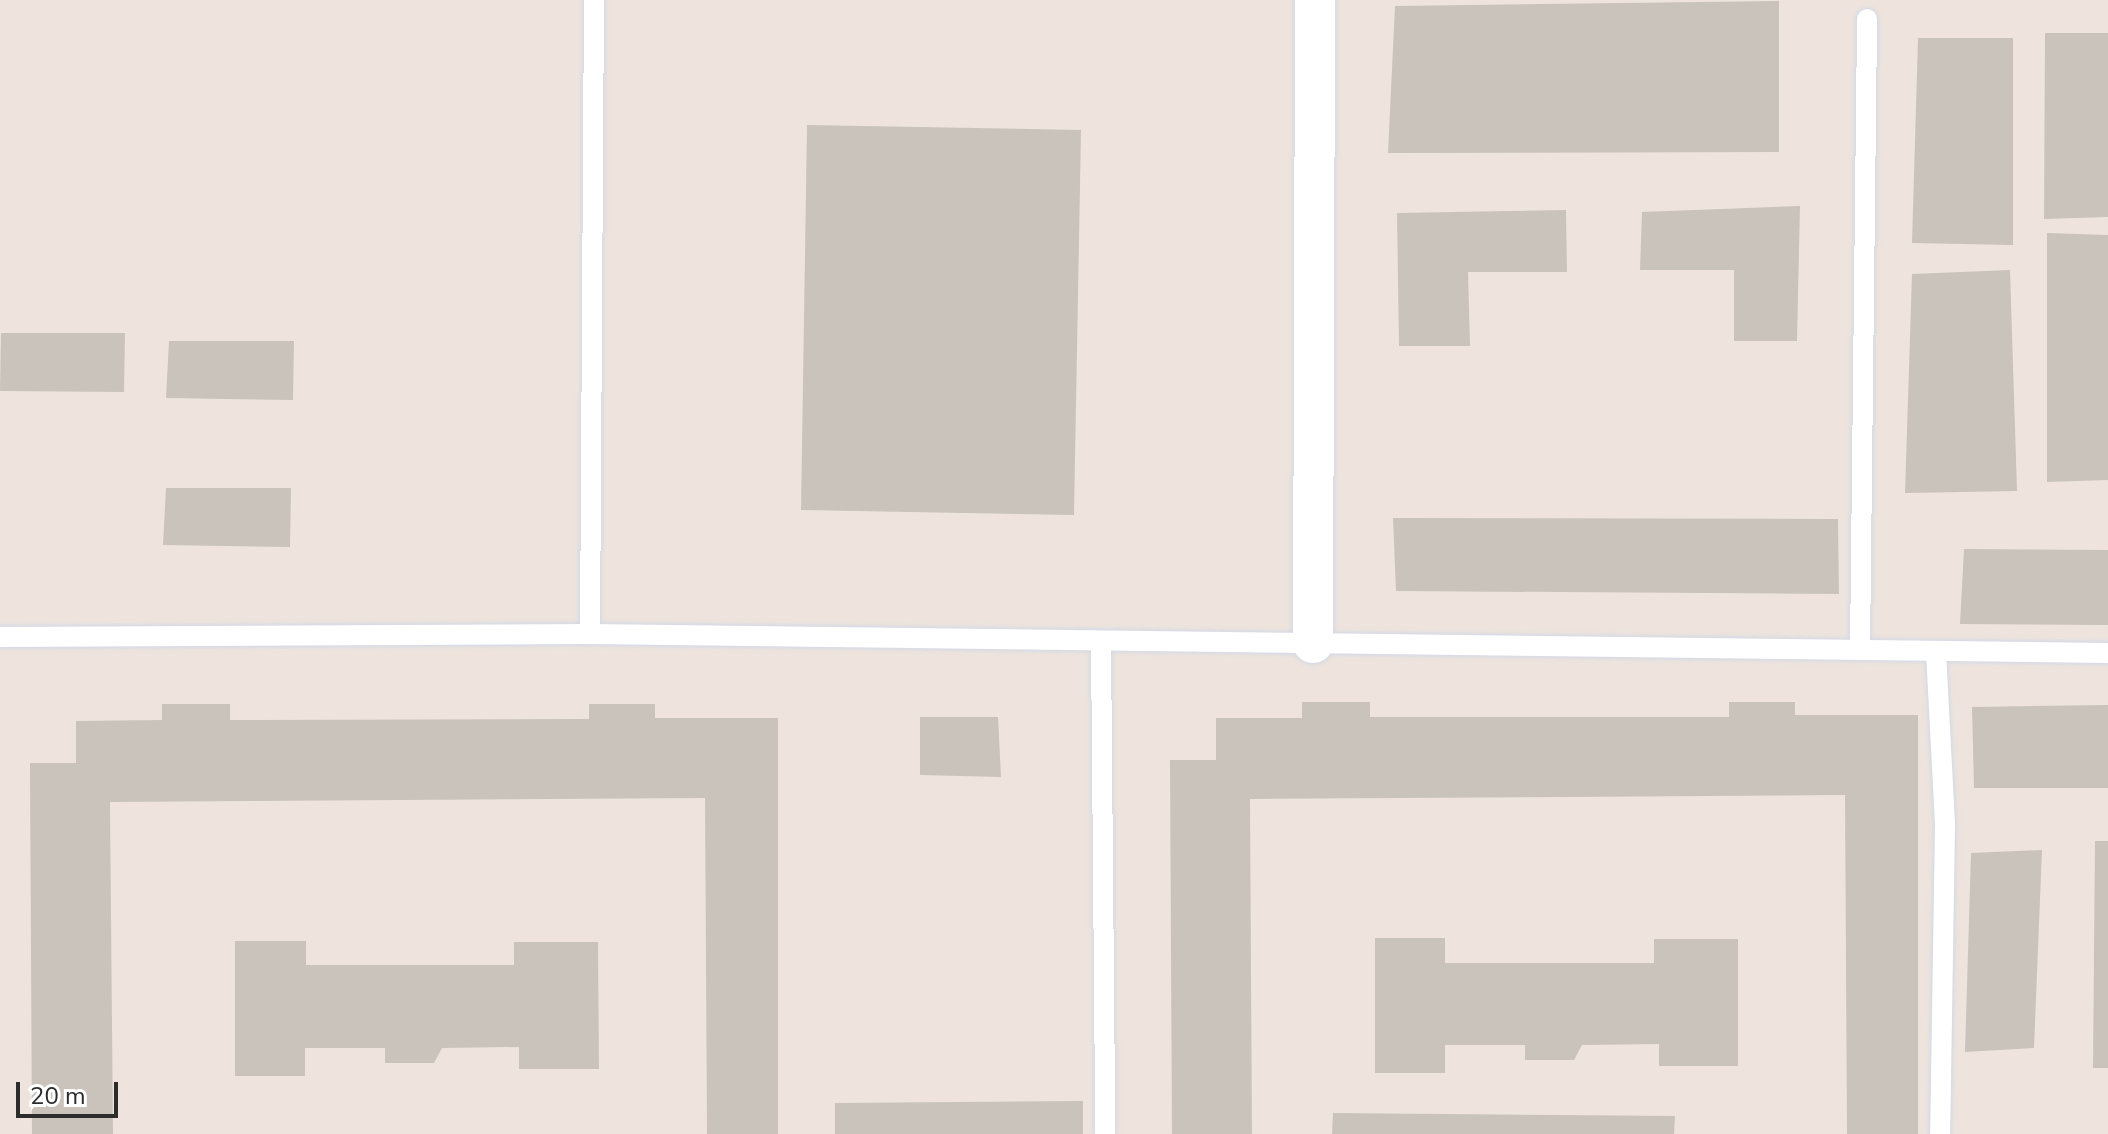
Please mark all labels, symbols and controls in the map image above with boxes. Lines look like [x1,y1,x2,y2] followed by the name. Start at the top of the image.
[20,1066,122,1116] scale bar
[30,1080,86,1112] text: 20 m

